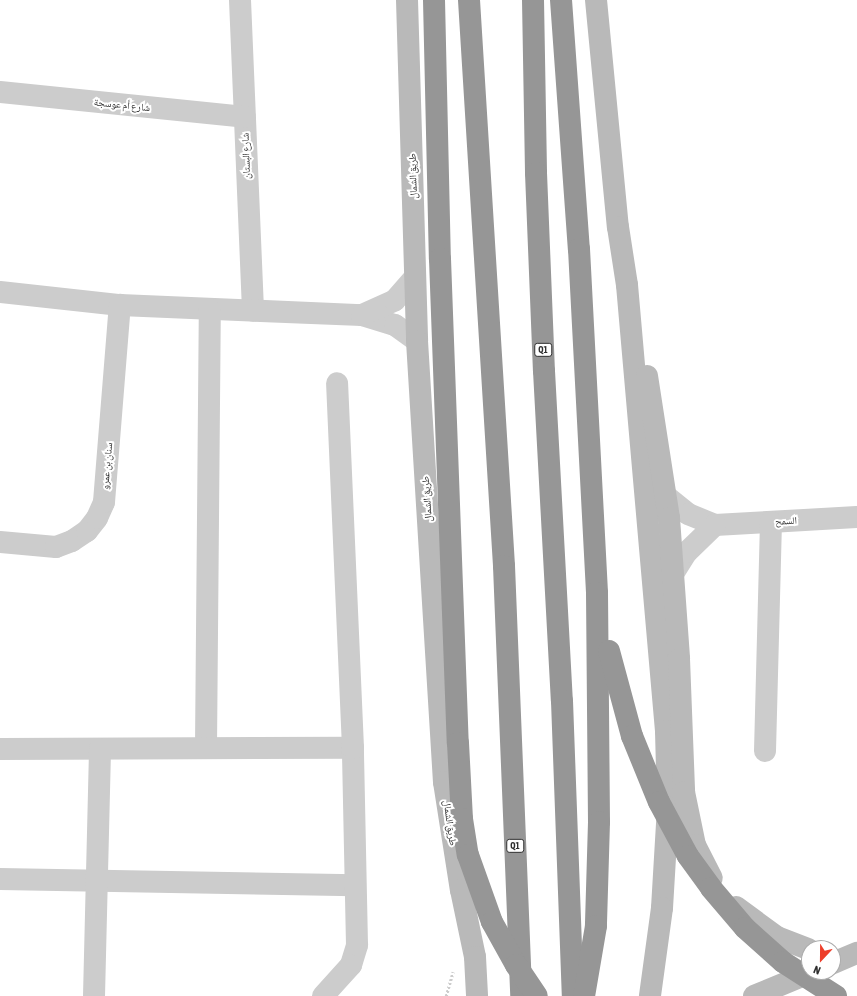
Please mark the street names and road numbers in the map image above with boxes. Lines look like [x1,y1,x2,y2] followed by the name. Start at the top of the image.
[93,96,151,114] street label: شارع أم عوسجة
[239,133,253,179] street label: شارع البستان
[406,153,420,199] street label: طريق الشمال
[534,343,552,357] road number: Q1
[99,442,115,490] street label: سنان بن عمرو
[419,476,435,522] street label: طريق الشمال
[775,514,797,528] street label: السمح
[441,800,459,846] street label: طريق الشمال
[506,839,524,853] road number: Q1

